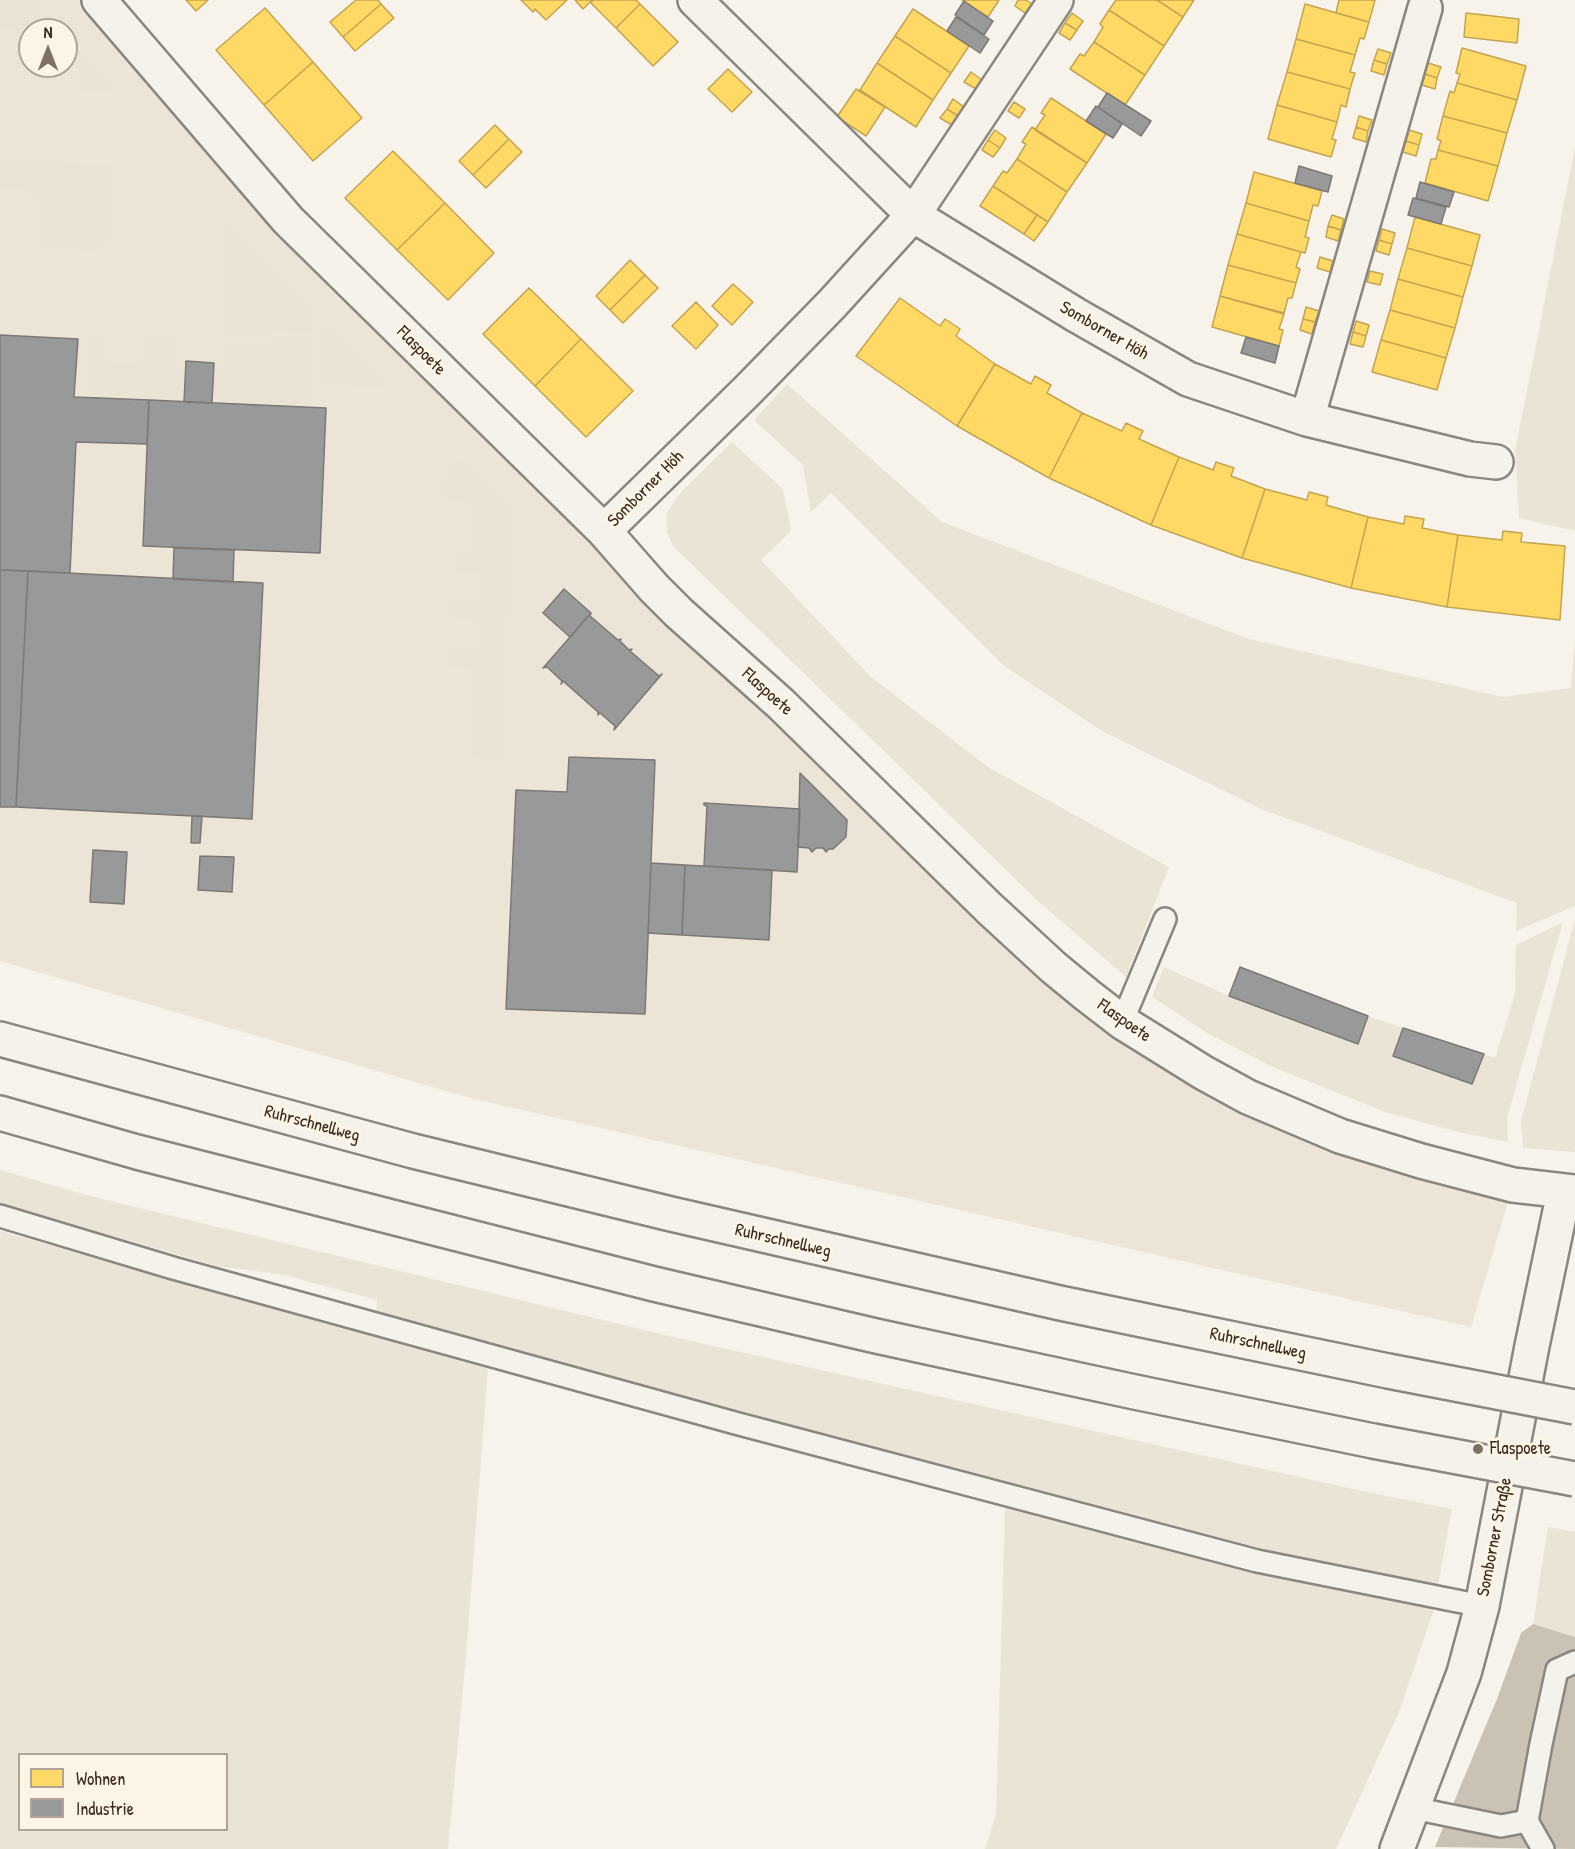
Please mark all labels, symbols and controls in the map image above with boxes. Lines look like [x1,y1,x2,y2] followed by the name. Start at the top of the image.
[18,18,78,78] north arrow
[44,21,52,43] text: N
[1056,297,1152,365] street label: Somborner Höh
[392,322,450,380] street label: Flaspoete
[603,446,689,532] street label: Somborner Höh
[737,664,797,720] street label: Flaspoete
[1093,995,1155,1047] street label: Flaspoete
[262,1101,362,1147] street label: Ruhrschnellweg
[733,1219,833,1263] street label: Ruhrschnellweg
[1208,1323,1308,1365] street label: Ruhrschnellweg
[1490,1438,1551,1460] place label: Flaspoete
[1471,1442,1485,1456] marker: Flaspoete
[1473,1476,1517,1598] street label: Somborner Straße
[18,1753,228,1831] legend
[76,1766,125,1791] text: Wohnen
[76,1796,134,1821] text: Industrie

